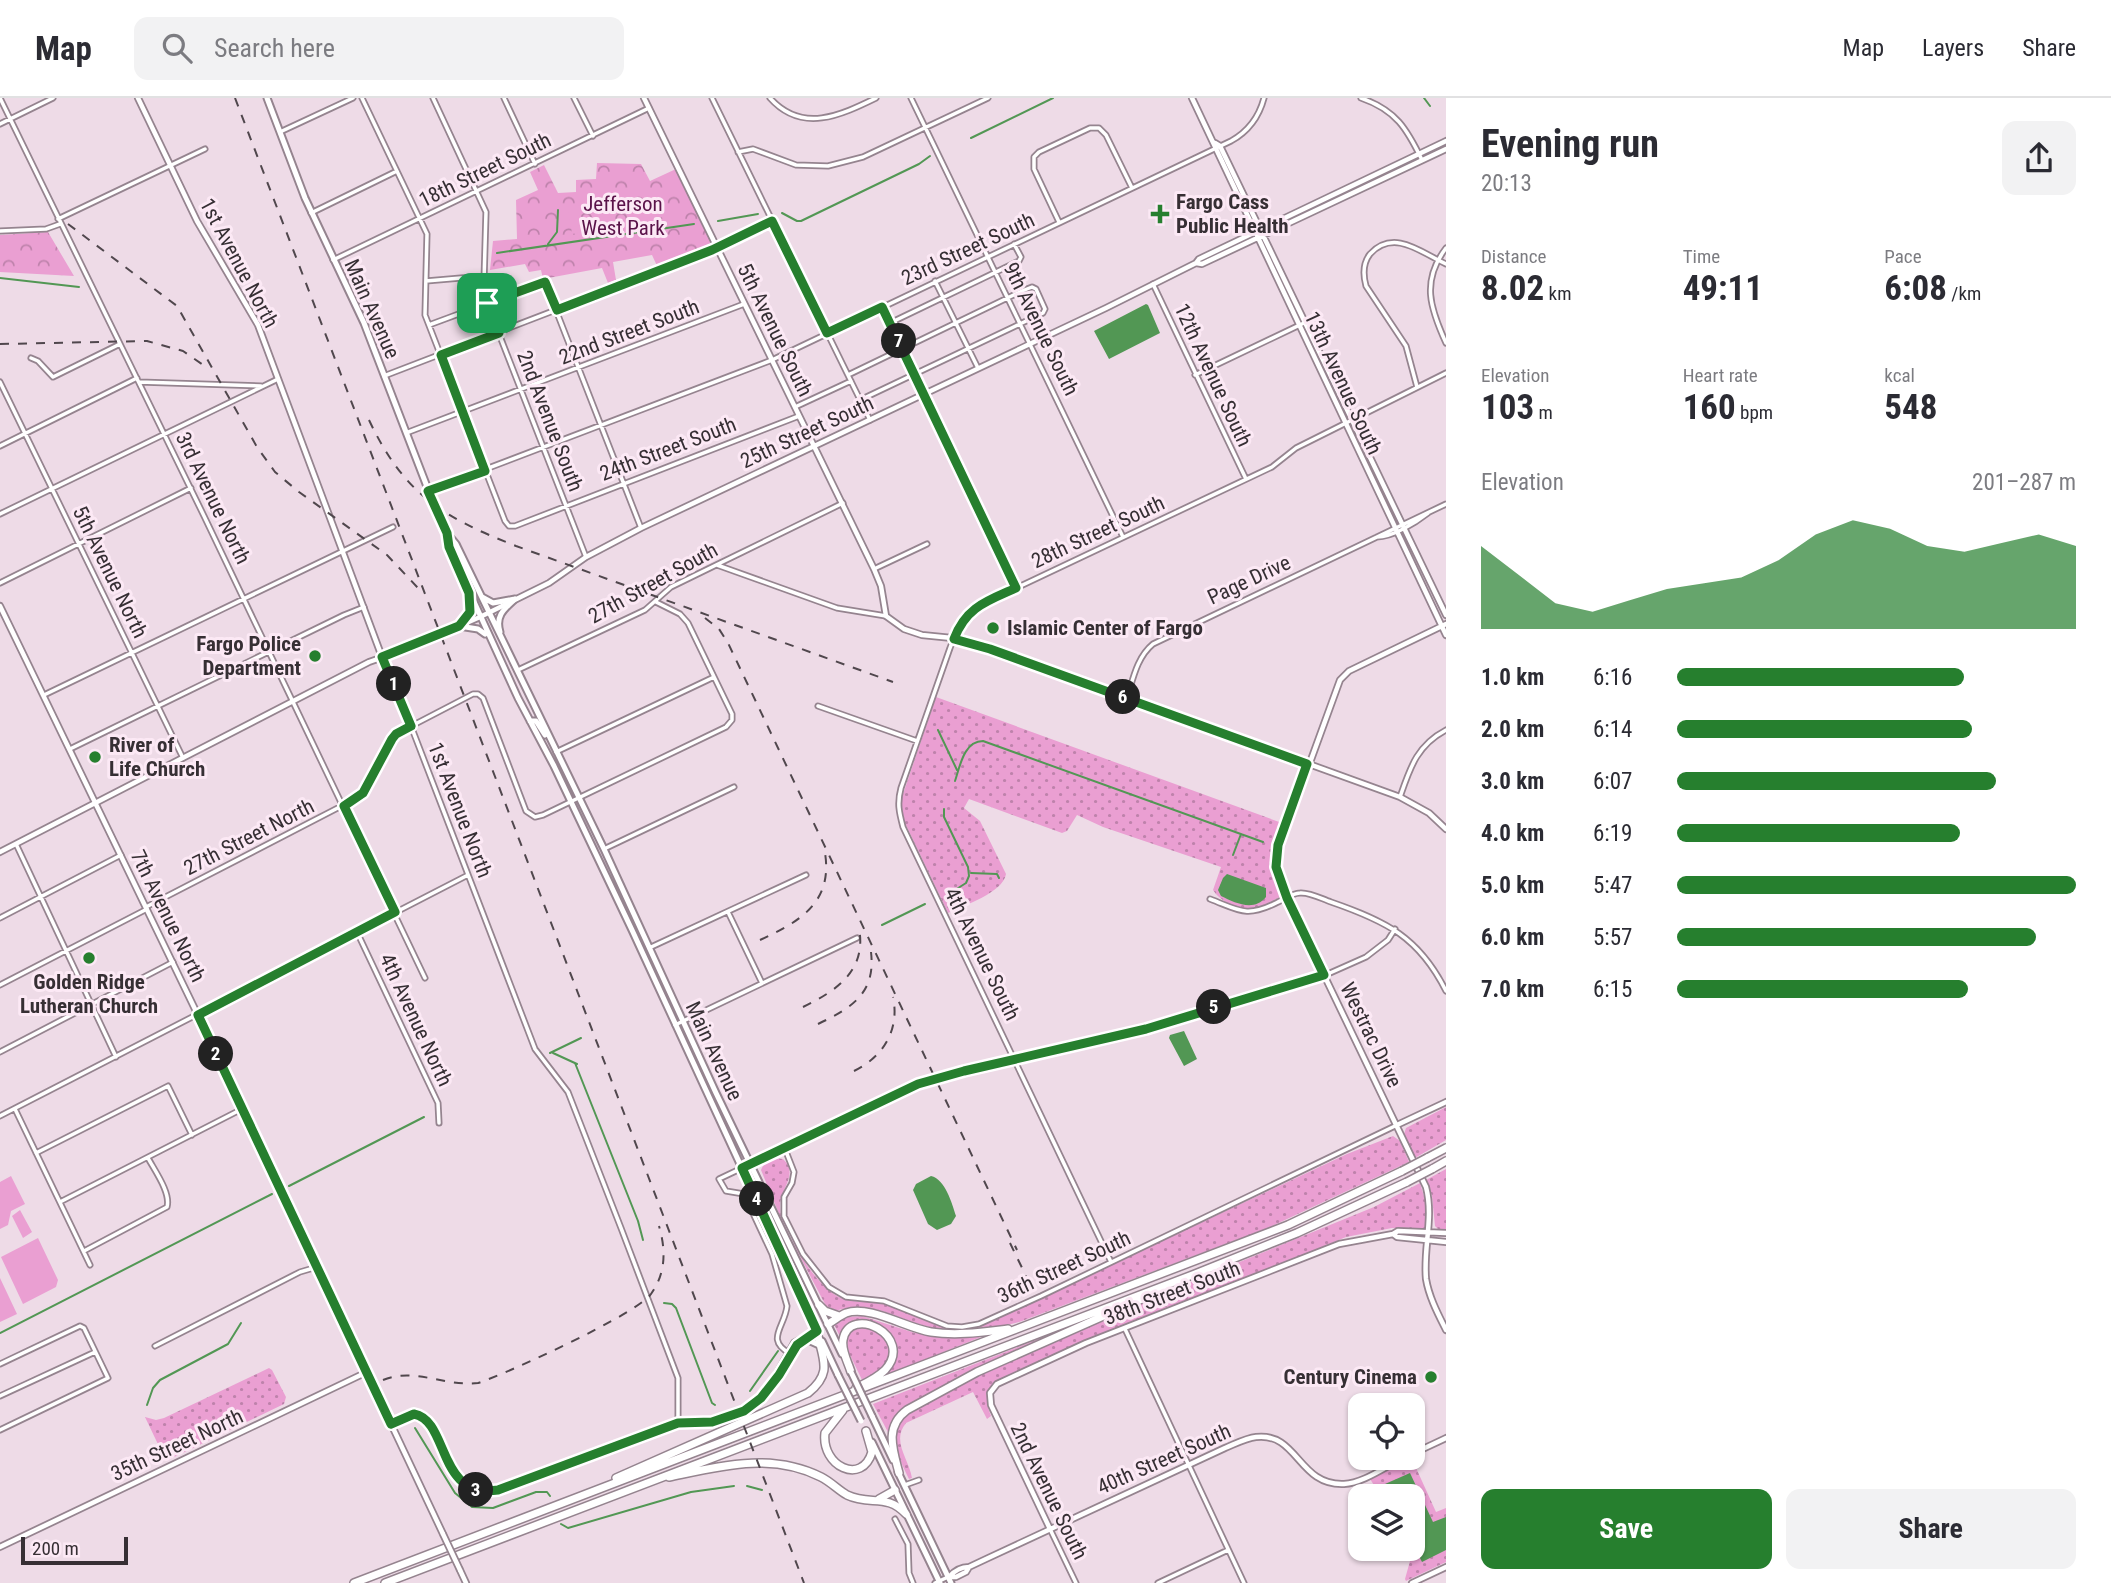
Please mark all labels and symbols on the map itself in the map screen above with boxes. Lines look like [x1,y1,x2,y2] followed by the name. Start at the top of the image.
[415,128,555,212] street label: 18th Street South
[1176,190,1289,238] place label: Fargo Cass Public Health
[581,192,665,240] park label: Jefferson West Park
[195,194,283,332] street label: 1st Avenue North
[1150,204,1170,224] marker: Fargo Cass Public Health
[898,208,1038,290] street label: 23rd Street South
[339,256,405,363] street label: Main Avenue
[998,259,1084,399] street label: 9th Avenue South
[732,260,818,400] street label: 5th Avenue South
[457,273,517,333] pin
[556,294,702,370] street label: 22nd Street South
[1169,300,1257,450] street label: 12th Avenue South
[1299,308,1387,458] street label: 13th Avenue South
[881,324,916,358] pin: 7
[512,347,588,495] street label: 2nd Avenue South
[737,391,877,473] street label: 25th Street South
[597,412,739,486] street label: 24th Street South
[171,428,255,568] street label: 3rd Avenue North
[1028,491,1168,573] street label: 28th Street South
[68,502,152,642] street label: 5th Avenue North
[584,538,722,628] street label: 27th Street South
[1204,550,1294,610] street label: Page Drive
[1007,616,1203,640] place label: Islamic Center of Fargo
[985,620,1001,636] marker: Islamic Center of Fargo
[196,632,301,680] place label: Fargo Police Department
[307,648,323,664] marker: Fargo Police Department
[376,666,412,702] pin: 1
[1106,680,1140,714] pin: 6
[109,733,205,781] place label: River of Life Church
[423,739,497,881] street label: 1st Avenue North
[87,749,103,765] marker: River of Life Church
[180,794,318,880] street label: 27th Street North
[126,846,210,986] street label: 7th Avenue North
[939,884,1025,1024] street label: 4th Avenue South
[81,950,97,966] marker: Golden Ridge Lutheran Church
[375,950,457,1090] street label: 4th Avenue North
[20,970,158,1018] place label: Golden Ridge Lutheran Church
[1335,979,1407,1092] street label: Westrac Drive
[1196,990,1232,1024] pin: 5
[681,998,747,1104] street label: Main Avenue
[198,1037,234,1072] pin: 2
[740,1182,774,1216] pin: 4
[994,1226,1134,1308] street label: 36th Street South
[1101,1256,1243,1330] street label: 38th Street South
[1283,1365,1417,1389] place label: Century Cinema
[1423,1369,1439,1385] marker: Century Cinema
[107,1404,247,1486] street label: 35th Street North
[1006,1419,1092,1563] street label: 2nd Avenue South
[1093,1419,1235,1499] street label: 40th Street South
[458,1472,494,1508] pin: 3
[21,1534,128,1566] scale bar

